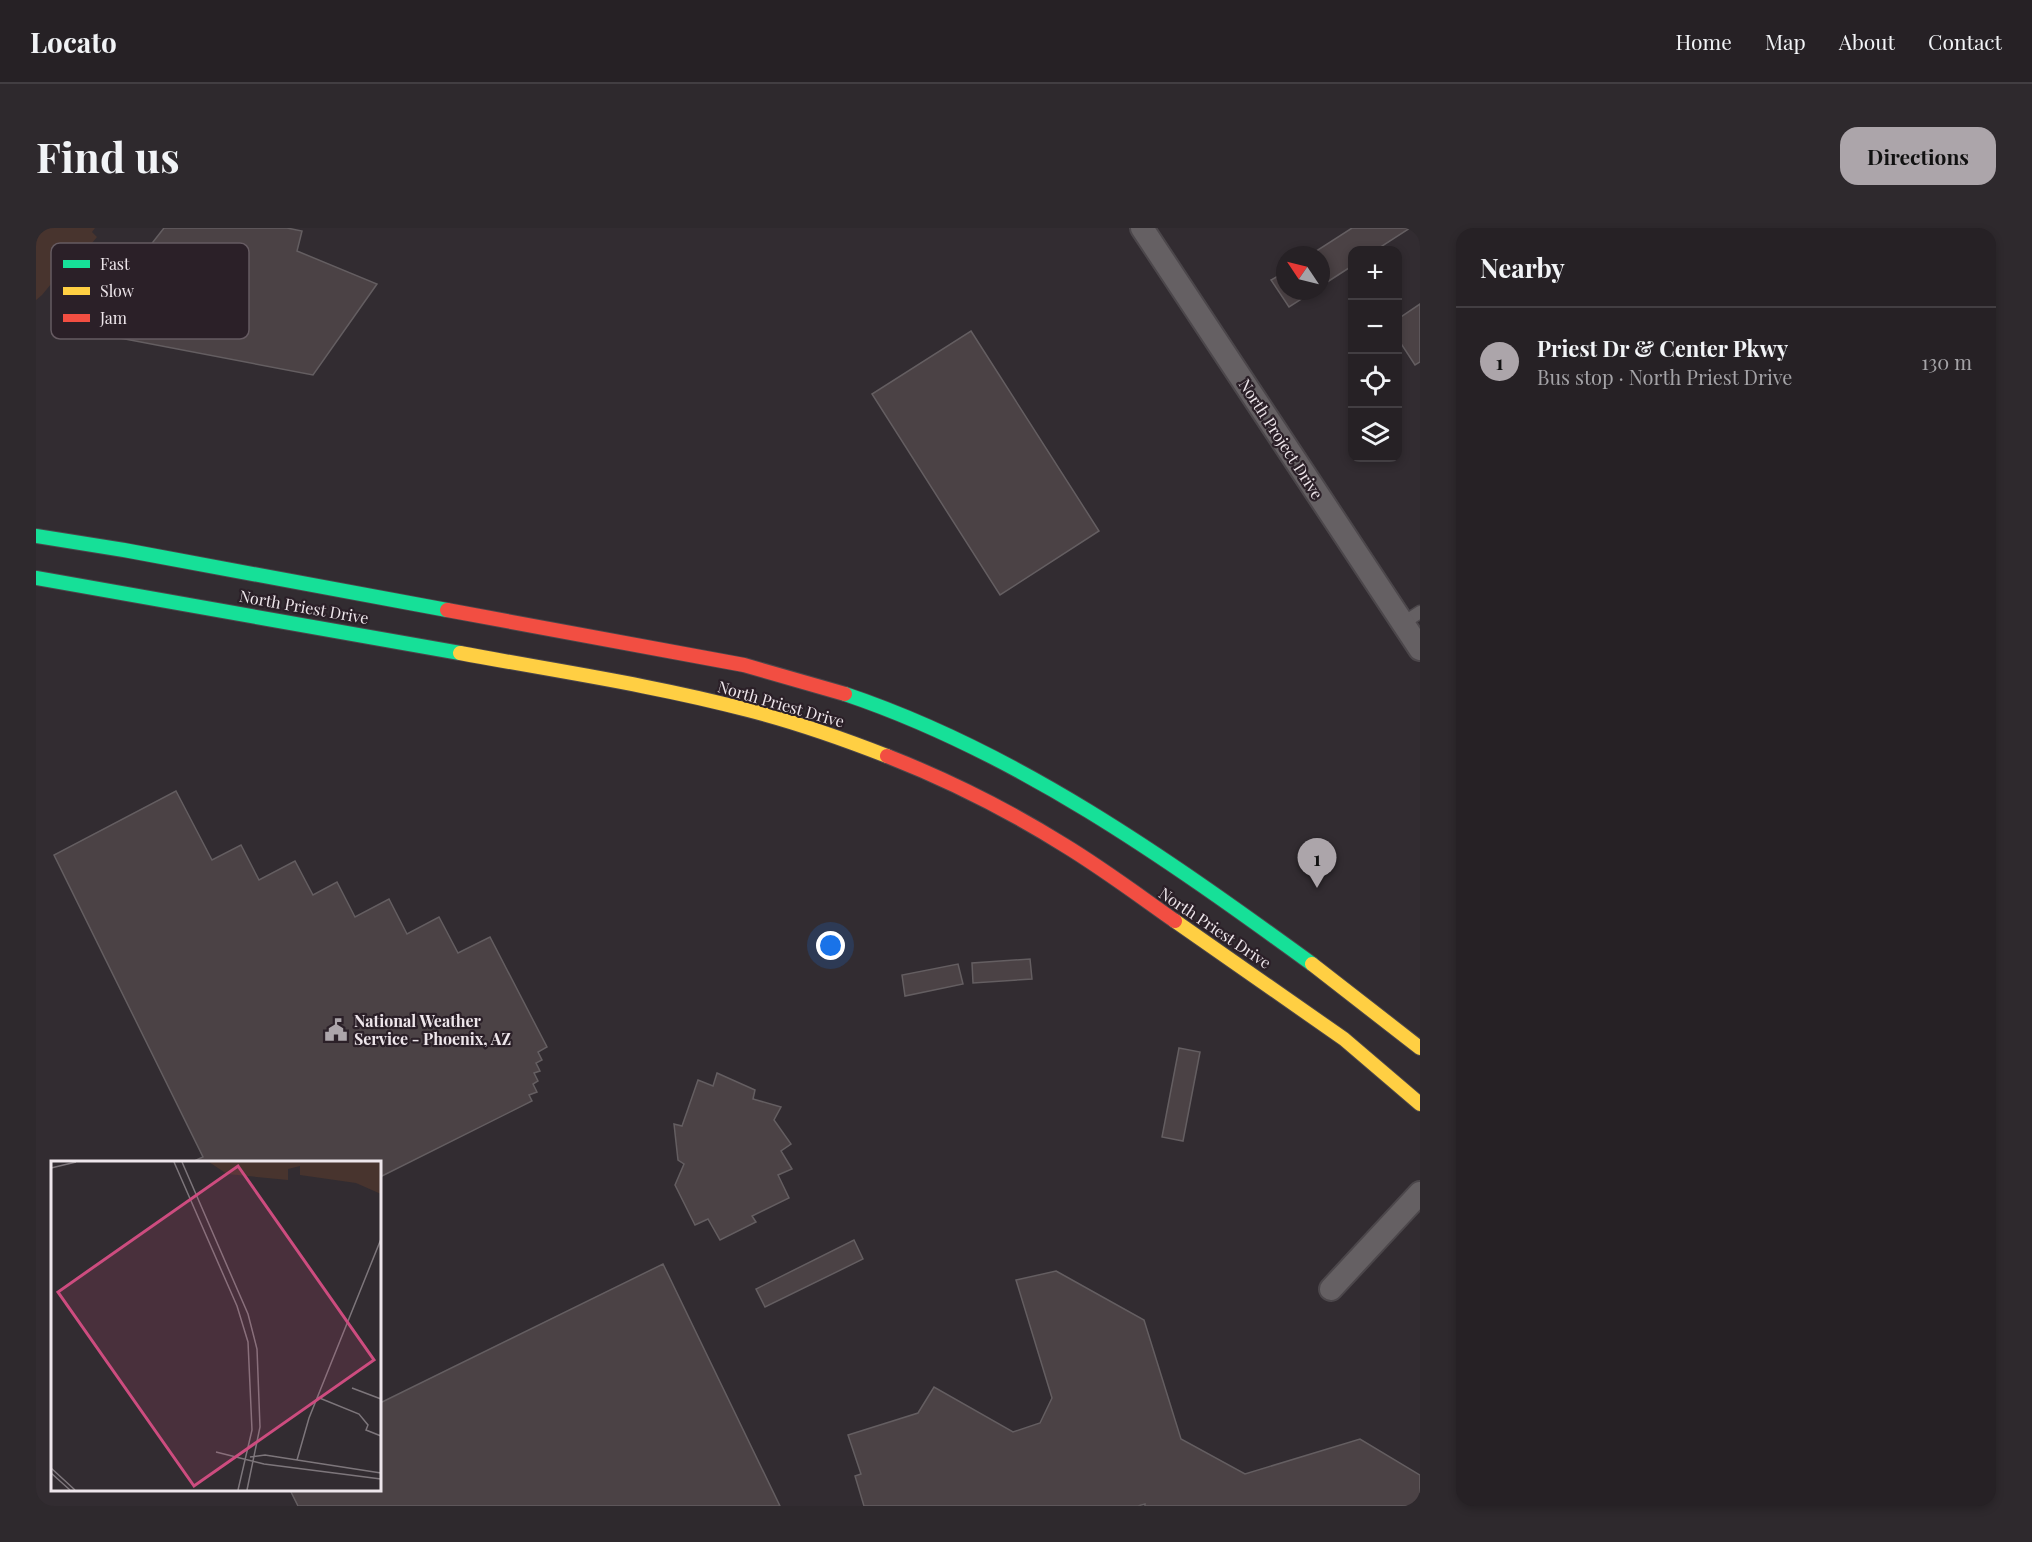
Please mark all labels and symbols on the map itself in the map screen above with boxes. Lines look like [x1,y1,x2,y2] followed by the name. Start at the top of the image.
[51,243,249,339] legend
[1276,246,1330,300] north arrow
[100,253,130,274] text: Fast
[100,280,135,301] text: Slow
[99,307,127,328] text: Jam
[1235,374,1328,503] street label: North Project Drive
[238,585,370,628] street label: North Priest Drive
[715,675,847,732] street label: North Priest Drive
[1298,838,1336,888] pin: 1
[1155,882,1275,973] street label: North Priest Drive
[816,931,845,960] your location
[354,1010,511,1049] place label: National Weather Service - Phoenix, AZ
[323,1017,349,1043] public building icon: National Weather Service - Phoenix, AZ
[51,1161,381,1491] inset map

